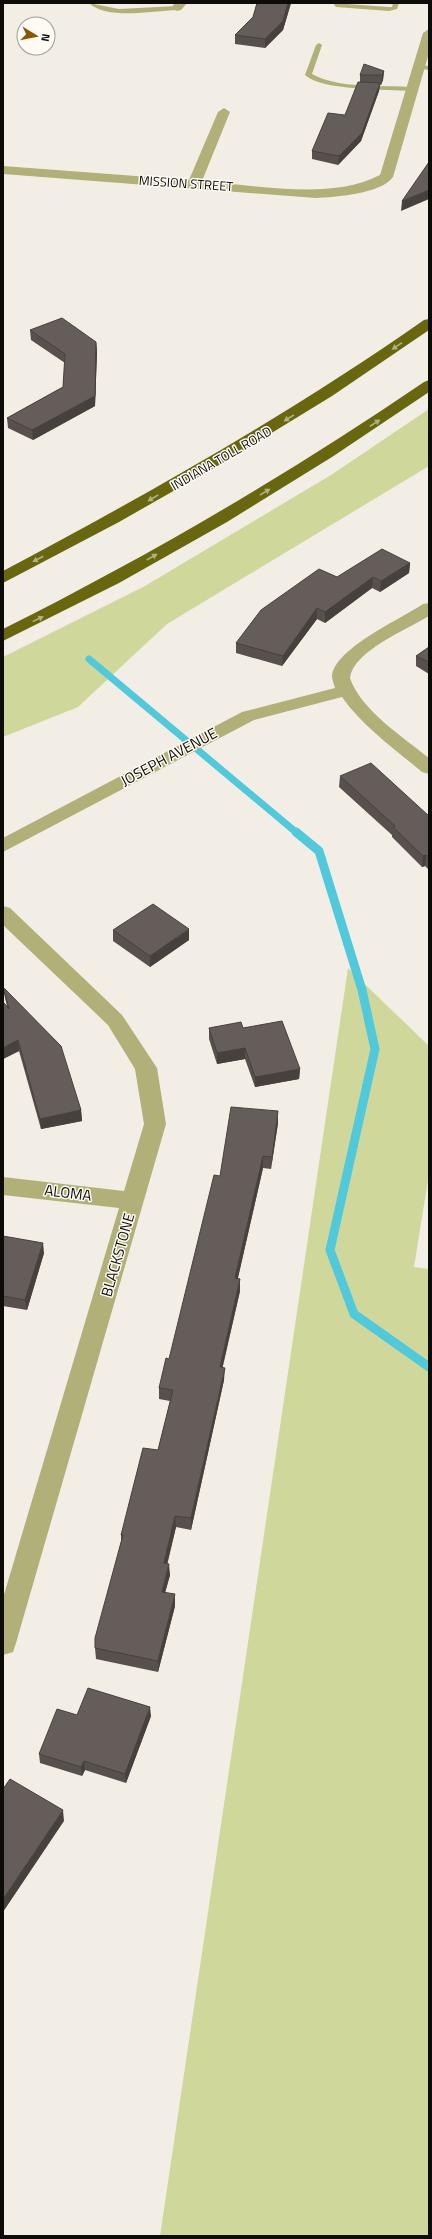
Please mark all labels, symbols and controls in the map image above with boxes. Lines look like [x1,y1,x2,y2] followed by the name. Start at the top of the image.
[16,16,56,56] north arrow
[37,33,54,43] text: N
[138,170,234,196] street label: MISSION STREET
[392,342,403,350] one-way arrow
[283,414,295,421] one-way arrow
[370,419,380,427] one-way arrow
[167,421,275,495] street label: INDIANA TOLL ROAD
[259,488,271,495] one-way arrow
[147,494,158,501] one-way arrow
[146,554,158,561] one-way arrow
[32,556,44,562] one-way arrow
[32,616,44,622] one-way arrow
[116,721,221,792] street label: JOSEPH AVENUE
[43,1178,93,1207] street label: ALOMA
[95,1210,140,1299] street label: BLACKSTONE

